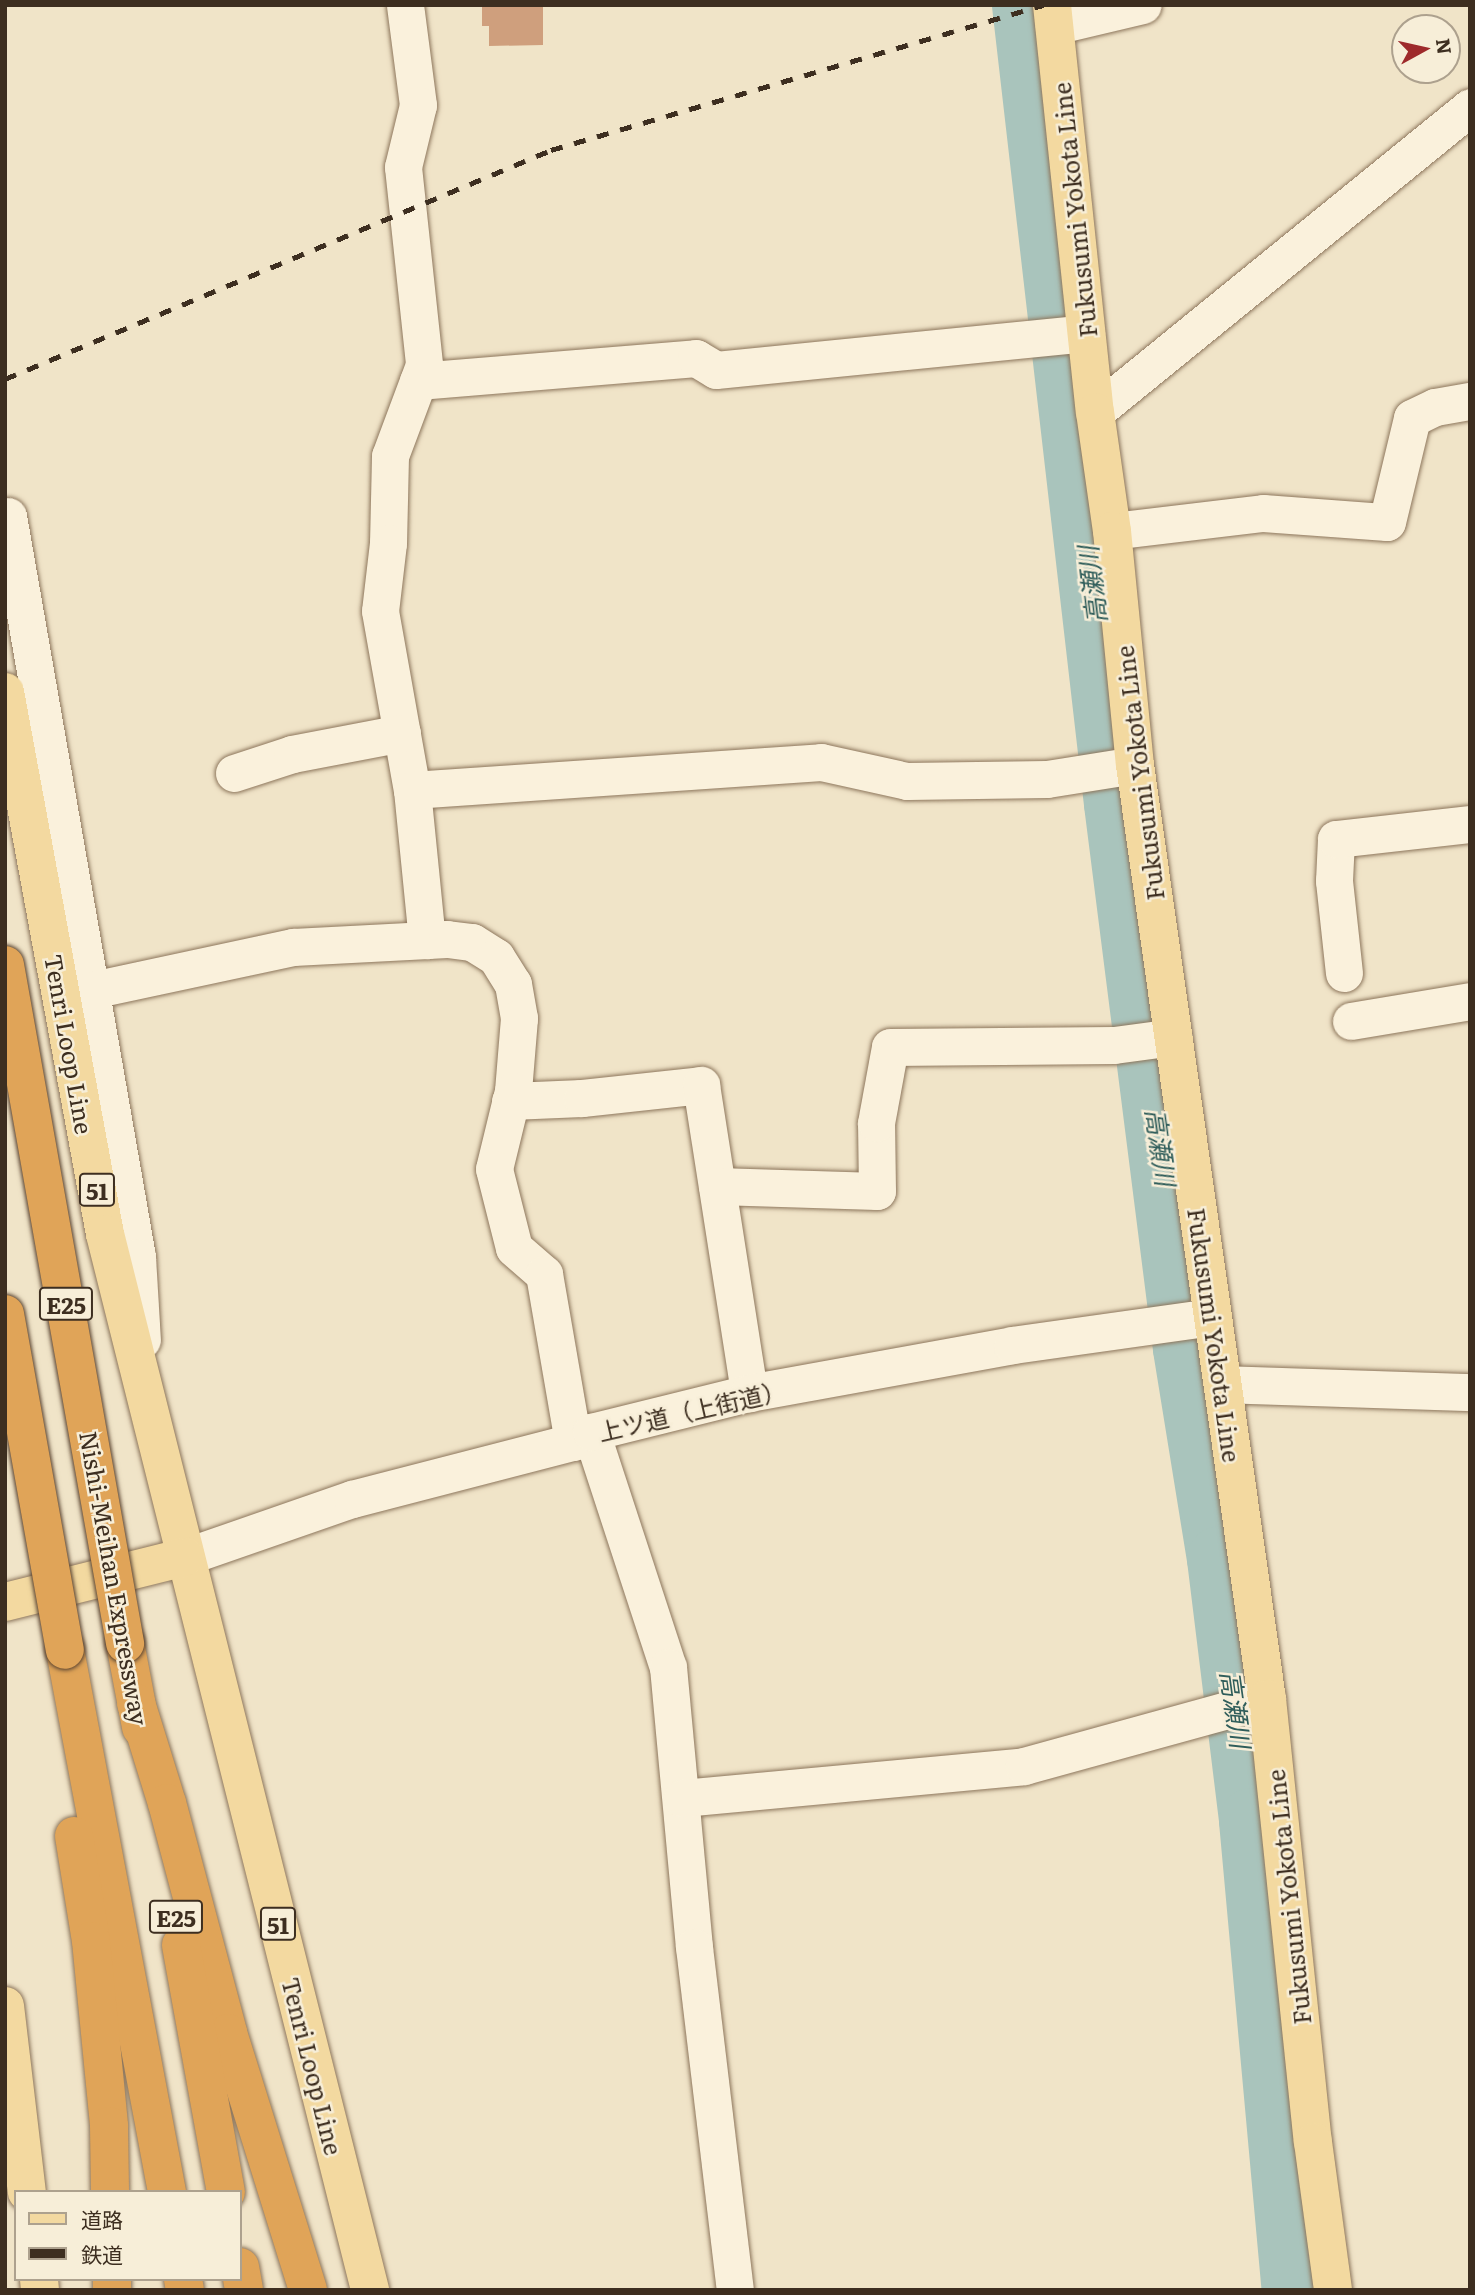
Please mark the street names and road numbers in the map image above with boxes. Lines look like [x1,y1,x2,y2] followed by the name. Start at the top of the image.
[1046,81,1102,339] street label: Fukusumi Yokota Line
[1109,644,1169,902] street label: Fukusumi Yokota Line
[40,952,100,1136] street label: Tenri Loop Line
[78,1170,116,1210] road number: 51
[1183,1206,1247,1464] street label: Fukusumi Yokota Line
[38,1284,94,1324] road number: E25
[595,1374,789,1446] street label: 上ツ道（上街道）
[75,1429,155,1727] street label: Nishi-Meihan Expressway
[1260,1768,1316,2026] street label: Fukusumi Yokota Line
[148,1898,204,1936] road number: E25
[259,1904,297,1943] road number: 51
[277,1974,349,2158] street label: Tenri Loop Line

